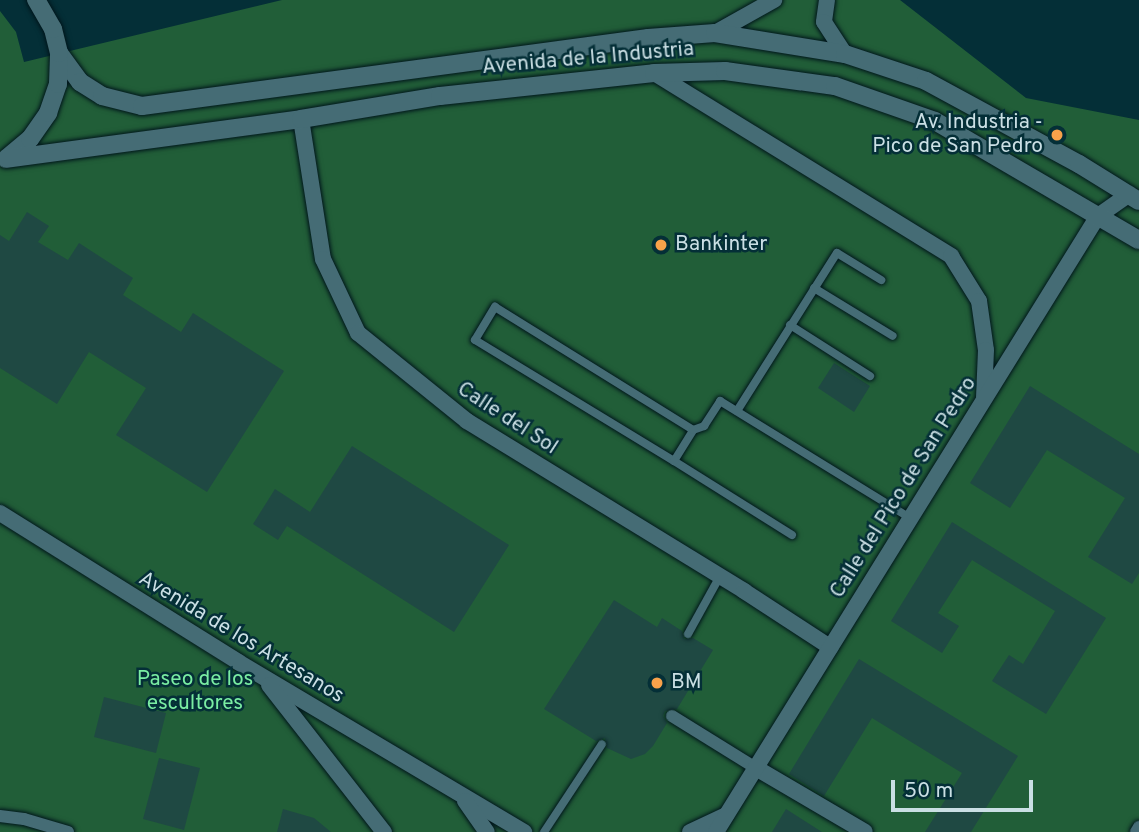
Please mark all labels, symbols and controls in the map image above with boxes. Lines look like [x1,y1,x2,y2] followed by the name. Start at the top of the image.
[481,37,695,81] street label: Avenida de la Industria
[872,110,1043,160] place label: Av. Industria - Pico de San Pedro
[1049,127,1065,143] marker: Av. Industria - Pico de San Pedro
[675,232,768,258] place label: Bankinter
[653,237,669,253] marker: Bankinter
[825,373,983,603] street label: Calle del Pico de San Pedro
[452,377,562,461] street label: Calle del Sol
[133,566,349,710] street label: Avenida de los Artesanos
[137,667,253,717] park label: Paseo de los escultores
[671,670,702,696] place label: BM
[649,675,665,691] marker: BM
[894,766,1036,810] scale bar
[904,778,953,805] text: 50 m

